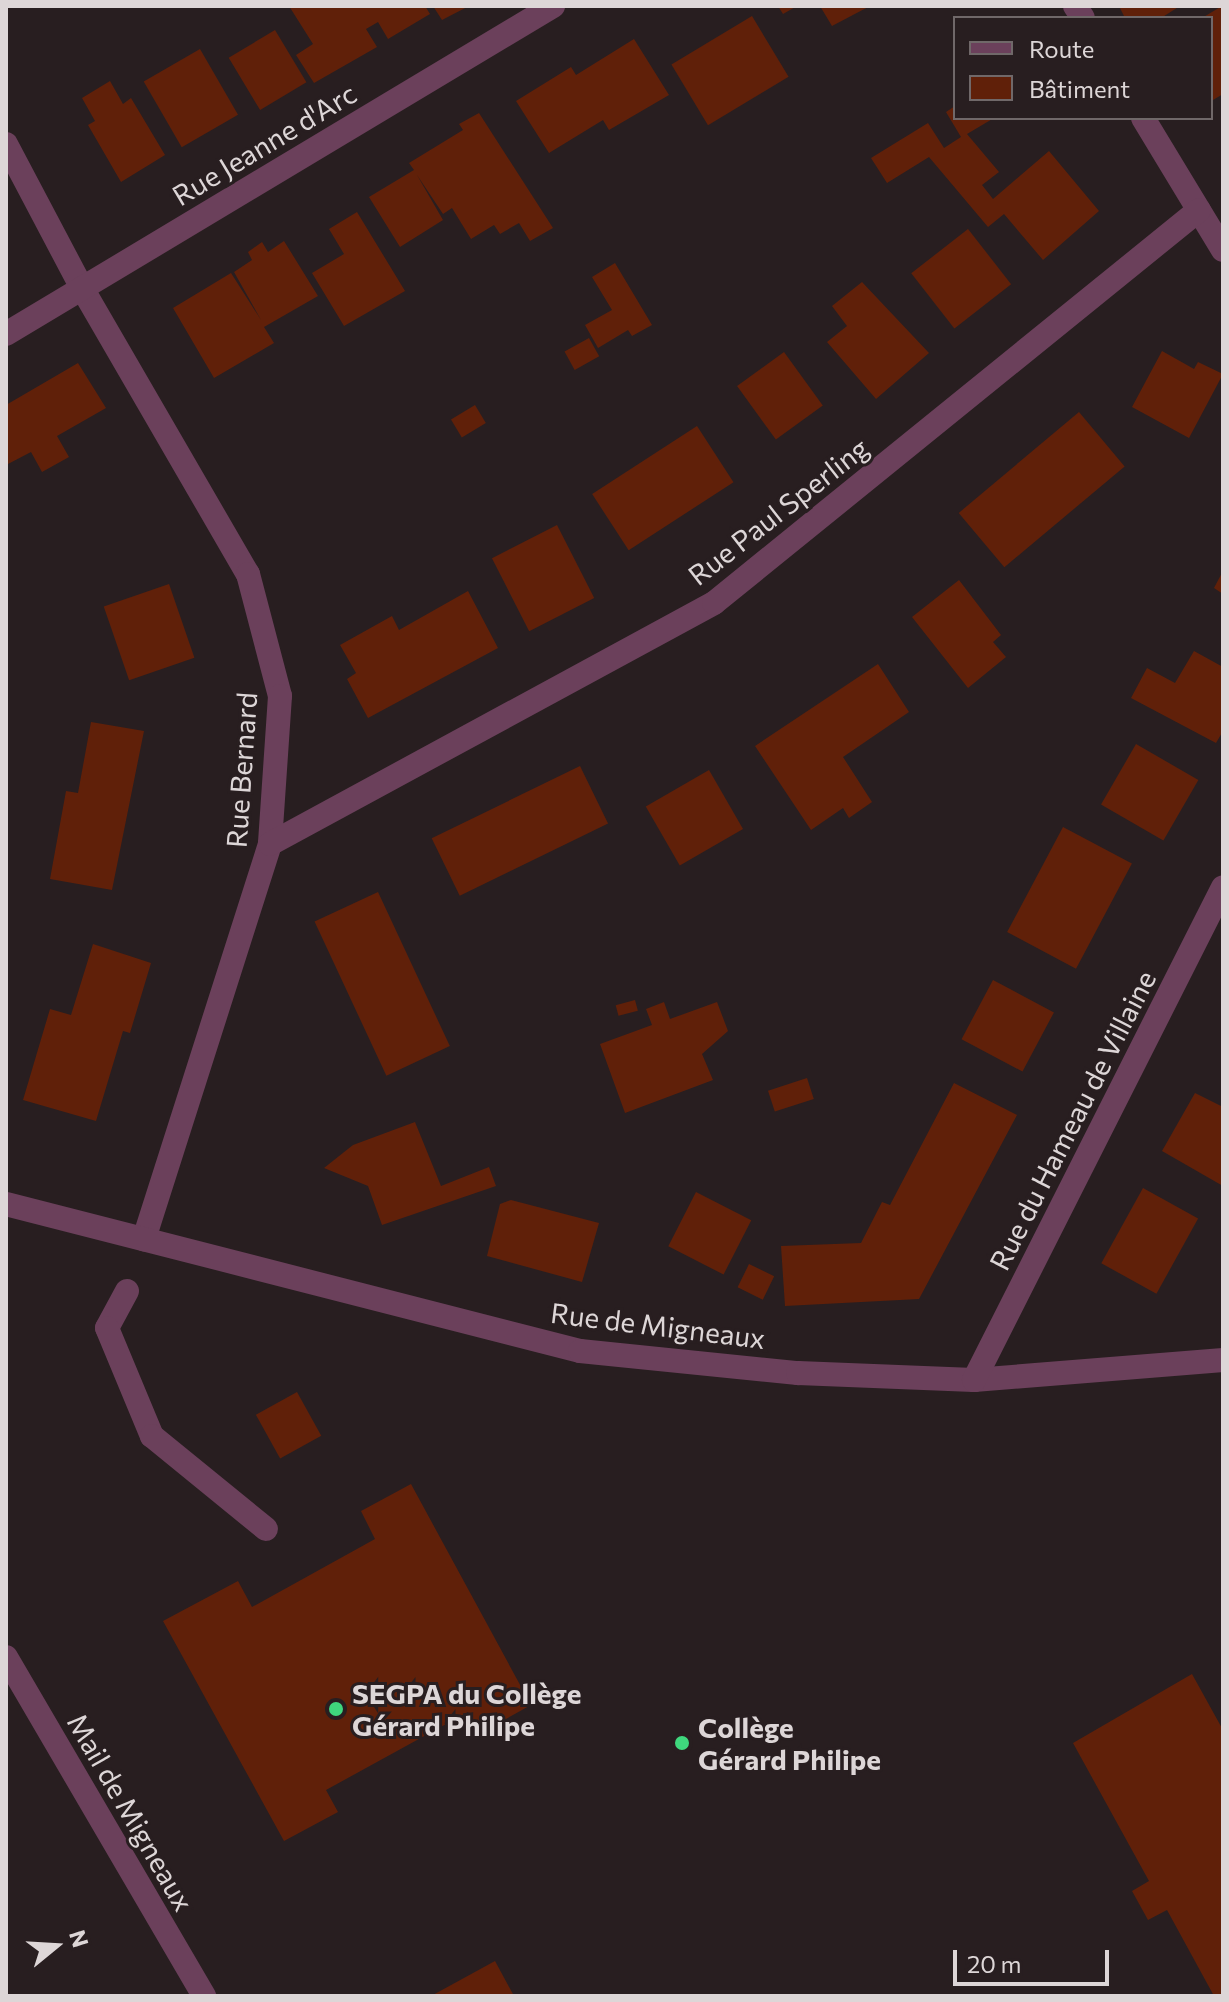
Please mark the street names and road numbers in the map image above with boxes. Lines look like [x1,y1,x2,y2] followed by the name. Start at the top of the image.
[166,76,362,212] street label: Rue Jeanne d'Arc
[681,430,875,592] street label: Rue Paul Sperling
[219,691,263,849] street label: Rue Bernard
[982,965,1162,1275] street label: Rue du Hameau de Villaine
[549,1295,767,1355] street label: Rue de Migneaux
[61,1707,201,1917] street label: Mail de Migneaux

